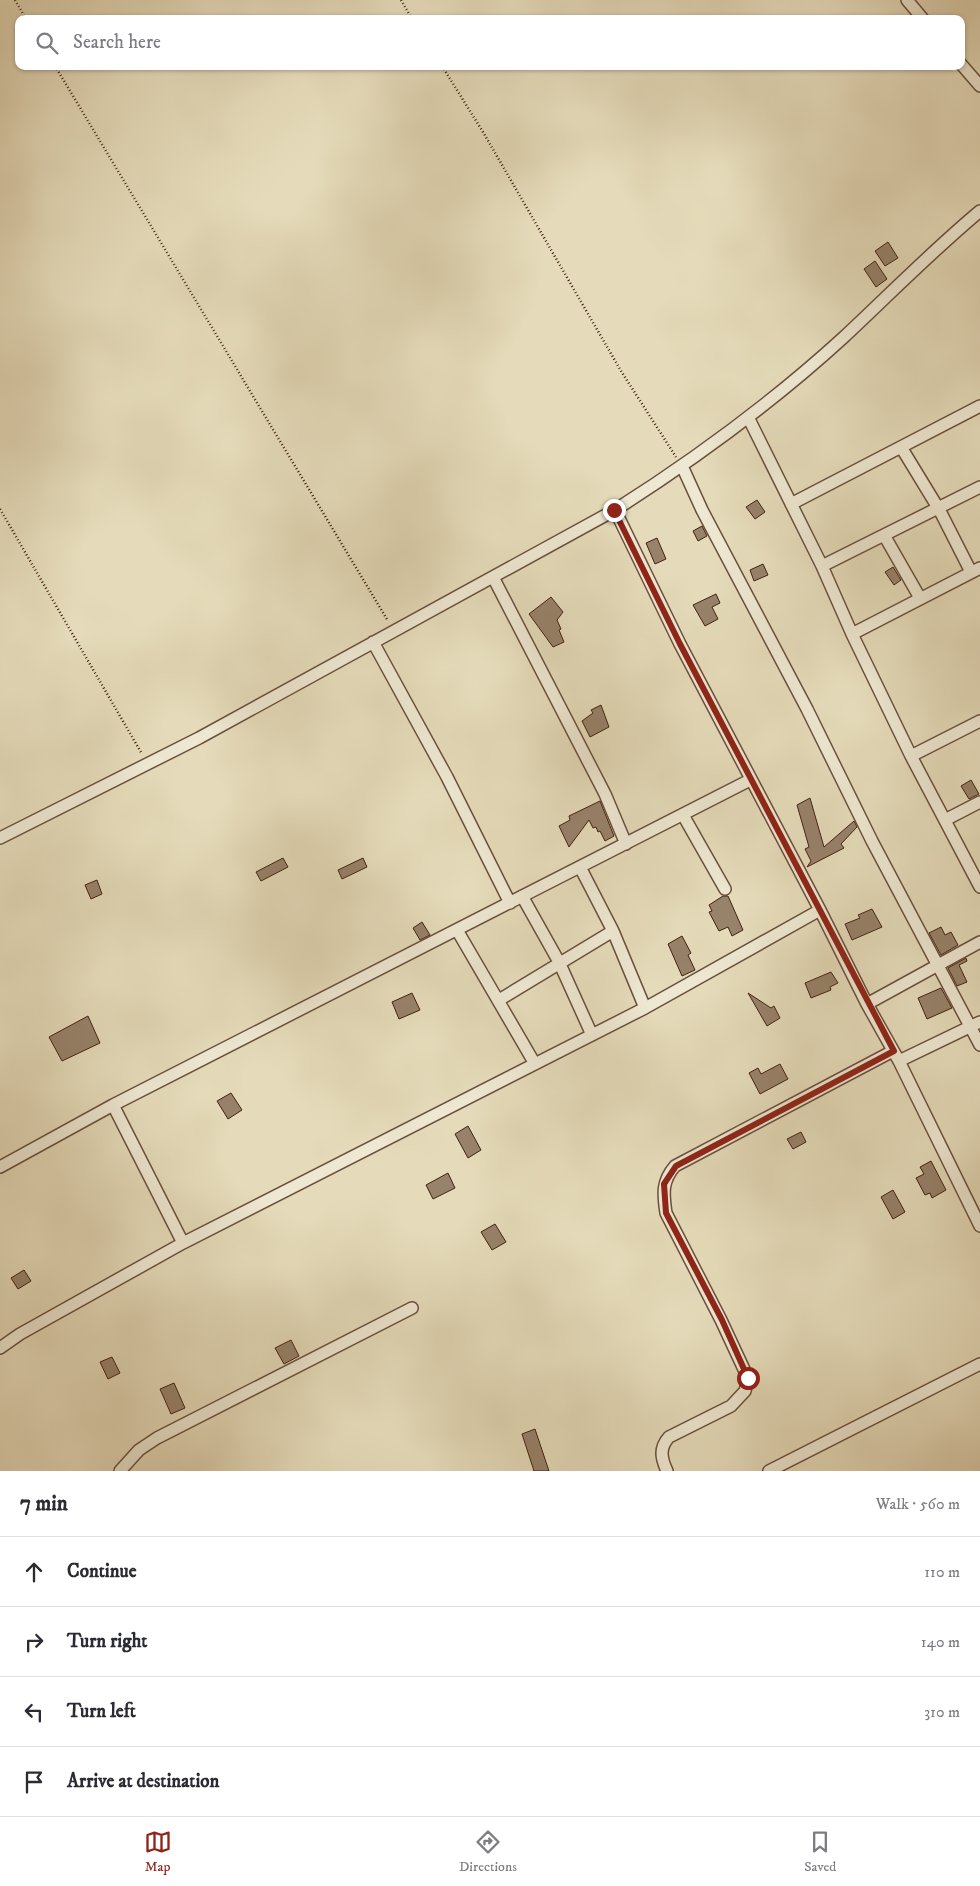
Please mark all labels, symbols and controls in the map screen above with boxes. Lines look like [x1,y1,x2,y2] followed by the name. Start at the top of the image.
[15,15,965,70] search box
[33,29,61,57] icon: search
[73,31,161,54] text: Search here
[603,499,626,522] route end
[737,1367,760,1390] route start
[20,1491,68,1517] text: 7 min
[876,1494,960,1514] text: Walk · 560 m
[20,1558,48,1586] icon: ahead
[67,1560,137,1583] text: Continue
[924,1562,960,1582] text: 110 m
[20,1628,48,1656] icon: right
[67,1630,147,1653] text: Turn right
[921,1632,960,1652] text: 140 m
[20,1698,48,1726] icon: left
[67,1700,136,1723] text: Turn left
[924,1702,960,1722] text: 310 m
[20,1768,48,1796] icon: arrive
[67,1770,219,1793] text: Arrive at destination
[144,1828,172,1876] tab: Map
[459,1828,517,1876] tab: Directions
[804,1828,836,1876] tab: Saved

